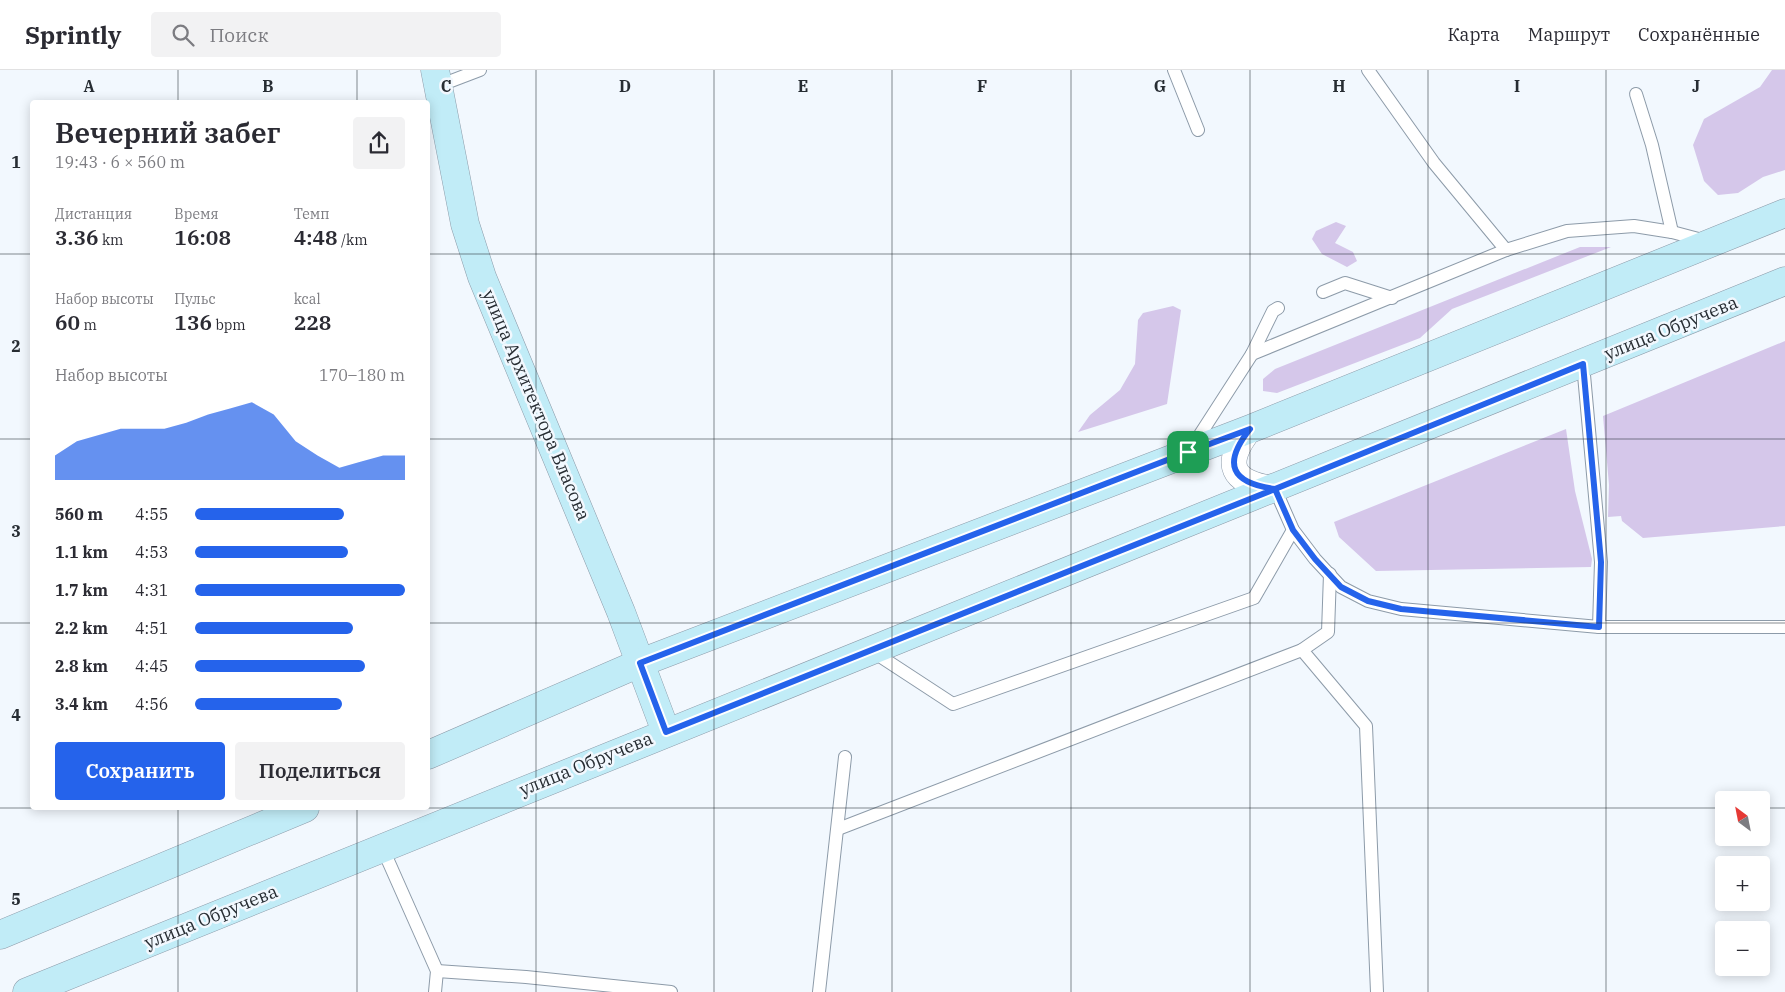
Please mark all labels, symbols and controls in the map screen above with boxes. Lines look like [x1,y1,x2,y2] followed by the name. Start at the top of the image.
[151,12,501,57] search box
[25,19,121,51] text: Sprintly
[169,21,197,49] icon: search
[209,23,268,47] text: Поиск
[1447,23,1500,46] text: Карта
[1528,23,1610,46] text: Маршрут
[1638,23,1760,46] text: Сохранённые
[83,76,95,96] text: A
[262,76,274,96] text: B
[441,76,451,96] text: C
[619,76,631,96] text: D
[798,76,808,96] text: E
[977,76,987,96] text: F
[1154,76,1166,96] text: G
[1333,76,1346,96] text: H
[1514,76,1520,96] text: I
[1692,76,1700,96] text: J
[55,114,281,151] text: Вечерний забег
[353,117,405,169] button: share
[11,152,21,172] text: 1
[55,152,185,172] text: 19:43 · 6 × 560 m
[55,205,132,223] text: Дистанция
[174,205,219,223] text: Время
[294,205,329,223] text: Темп
[55,223,99,251] text: 3.36
[174,223,231,251] text: 16:08
[294,223,338,251] text: 4:48
[99,231,123,249] text: km
[338,231,368,249] text: /km
[477,286,596,524] street label: улица Архитектора Власова
[55,290,154,308] text: Набор высоты
[174,290,216,308] text: Пульс
[294,290,321,308] text: kcal
[1601,290,1741,365] street label: улица Обручева
[55,308,80,336] text: 60
[174,308,212,336] text: 136
[294,308,331,336] text: 228
[80,316,97,334] text: m
[212,316,246,334] text: bpm
[11,336,21,356] text: 2
[55,365,168,385] text: Набор высоты
[319,365,405,385] text: 170–180 m
[1167,431,1209,473] pin
[1174,438,1202,466] icon: arrive
[55,504,103,524] text: 560 m
[135,504,168,524] text: 4:55
[11,521,21,541] text: 3
[55,542,108,562] text: 1.1 km
[135,542,168,562] text: 4:53
[55,580,108,600] text: 1.7 km
[135,580,168,600] text: 4:31
[55,618,108,638] text: 2.2 km
[135,618,168,638] text: 4:51
[55,656,108,676] text: 2.8 km
[135,656,168,676] text: 4:45
[55,694,108,714] text: 3.4 km
[135,694,168,714] text: 4:56
[11,705,21,725] text: 4
[516,726,656,801] street label: улица Обручева
[55,742,225,800] button: Сохранить
[235,742,405,800] button: Поделиться
[1715,791,1770,846] north arrow
[1715,791,1770,976] map controls
[1715,856,1770,911] button: +
[141,879,281,954] street label: улица Обручева
[11,889,21,909] text: 5
[1715,921,1770,976] button: −

